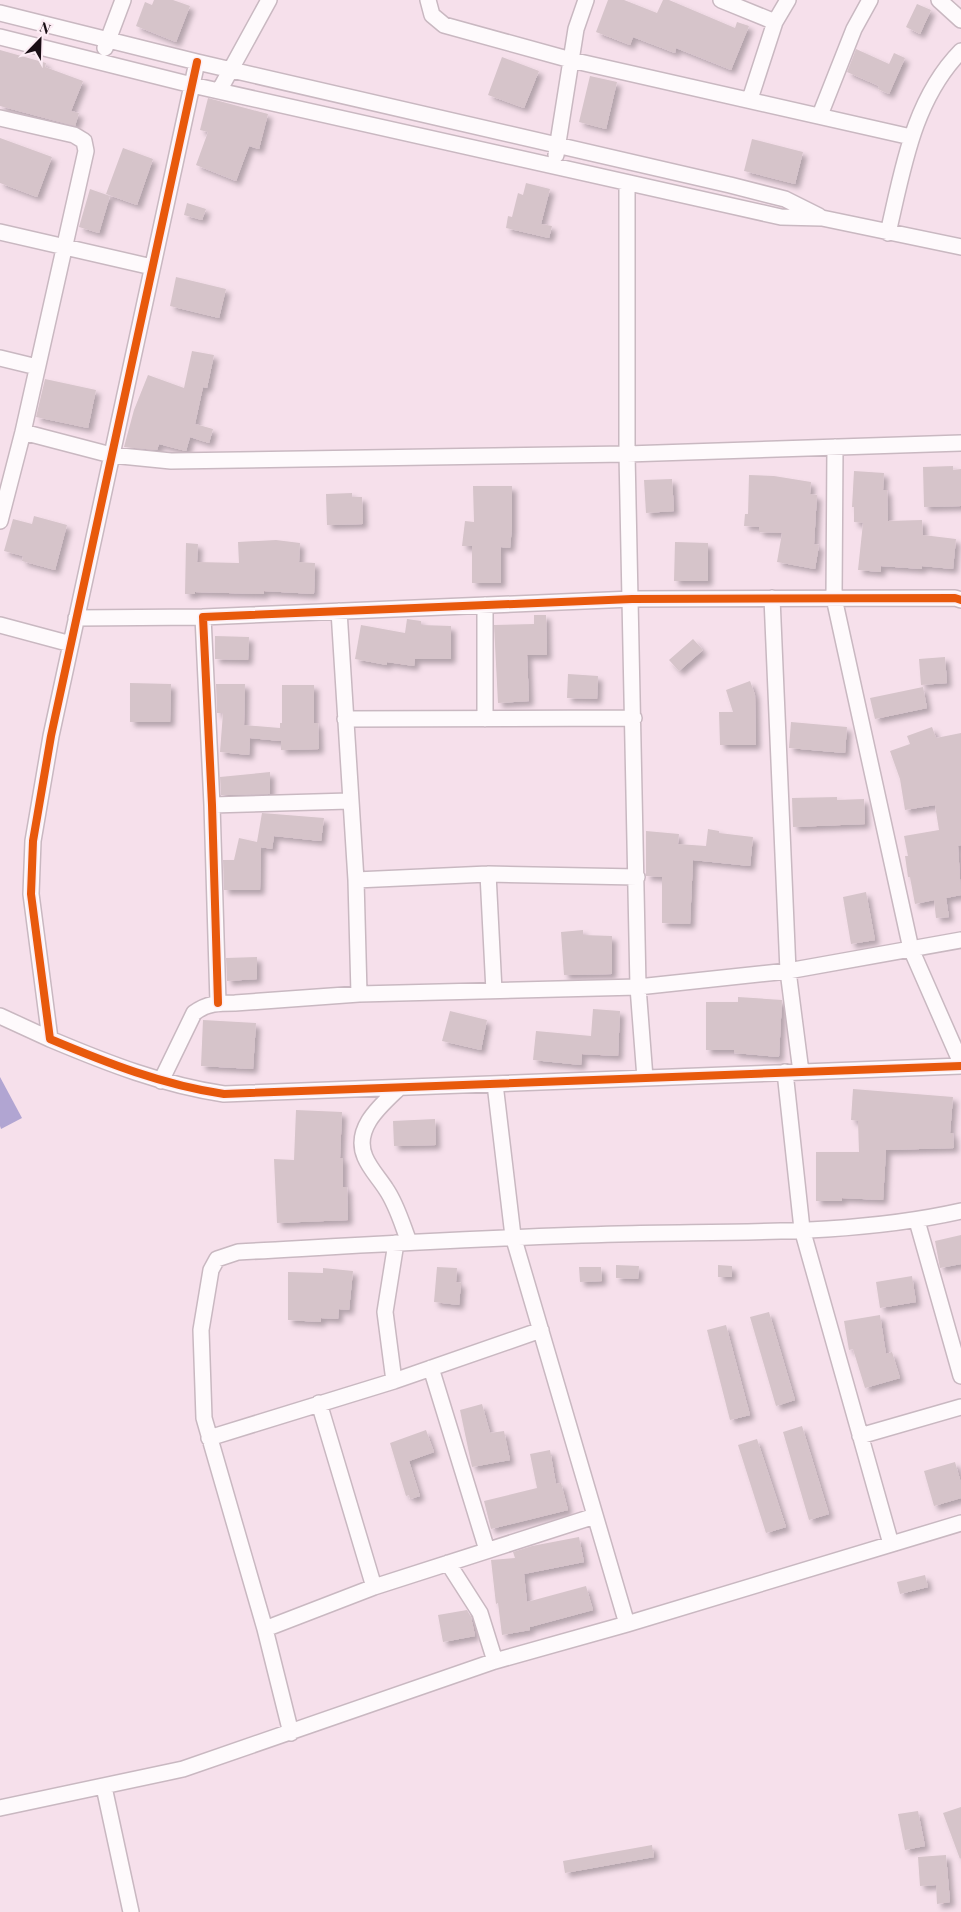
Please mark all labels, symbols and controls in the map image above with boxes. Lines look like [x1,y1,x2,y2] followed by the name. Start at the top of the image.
[15,15,65,65] north arrow
[37,17,54,38] text: N

